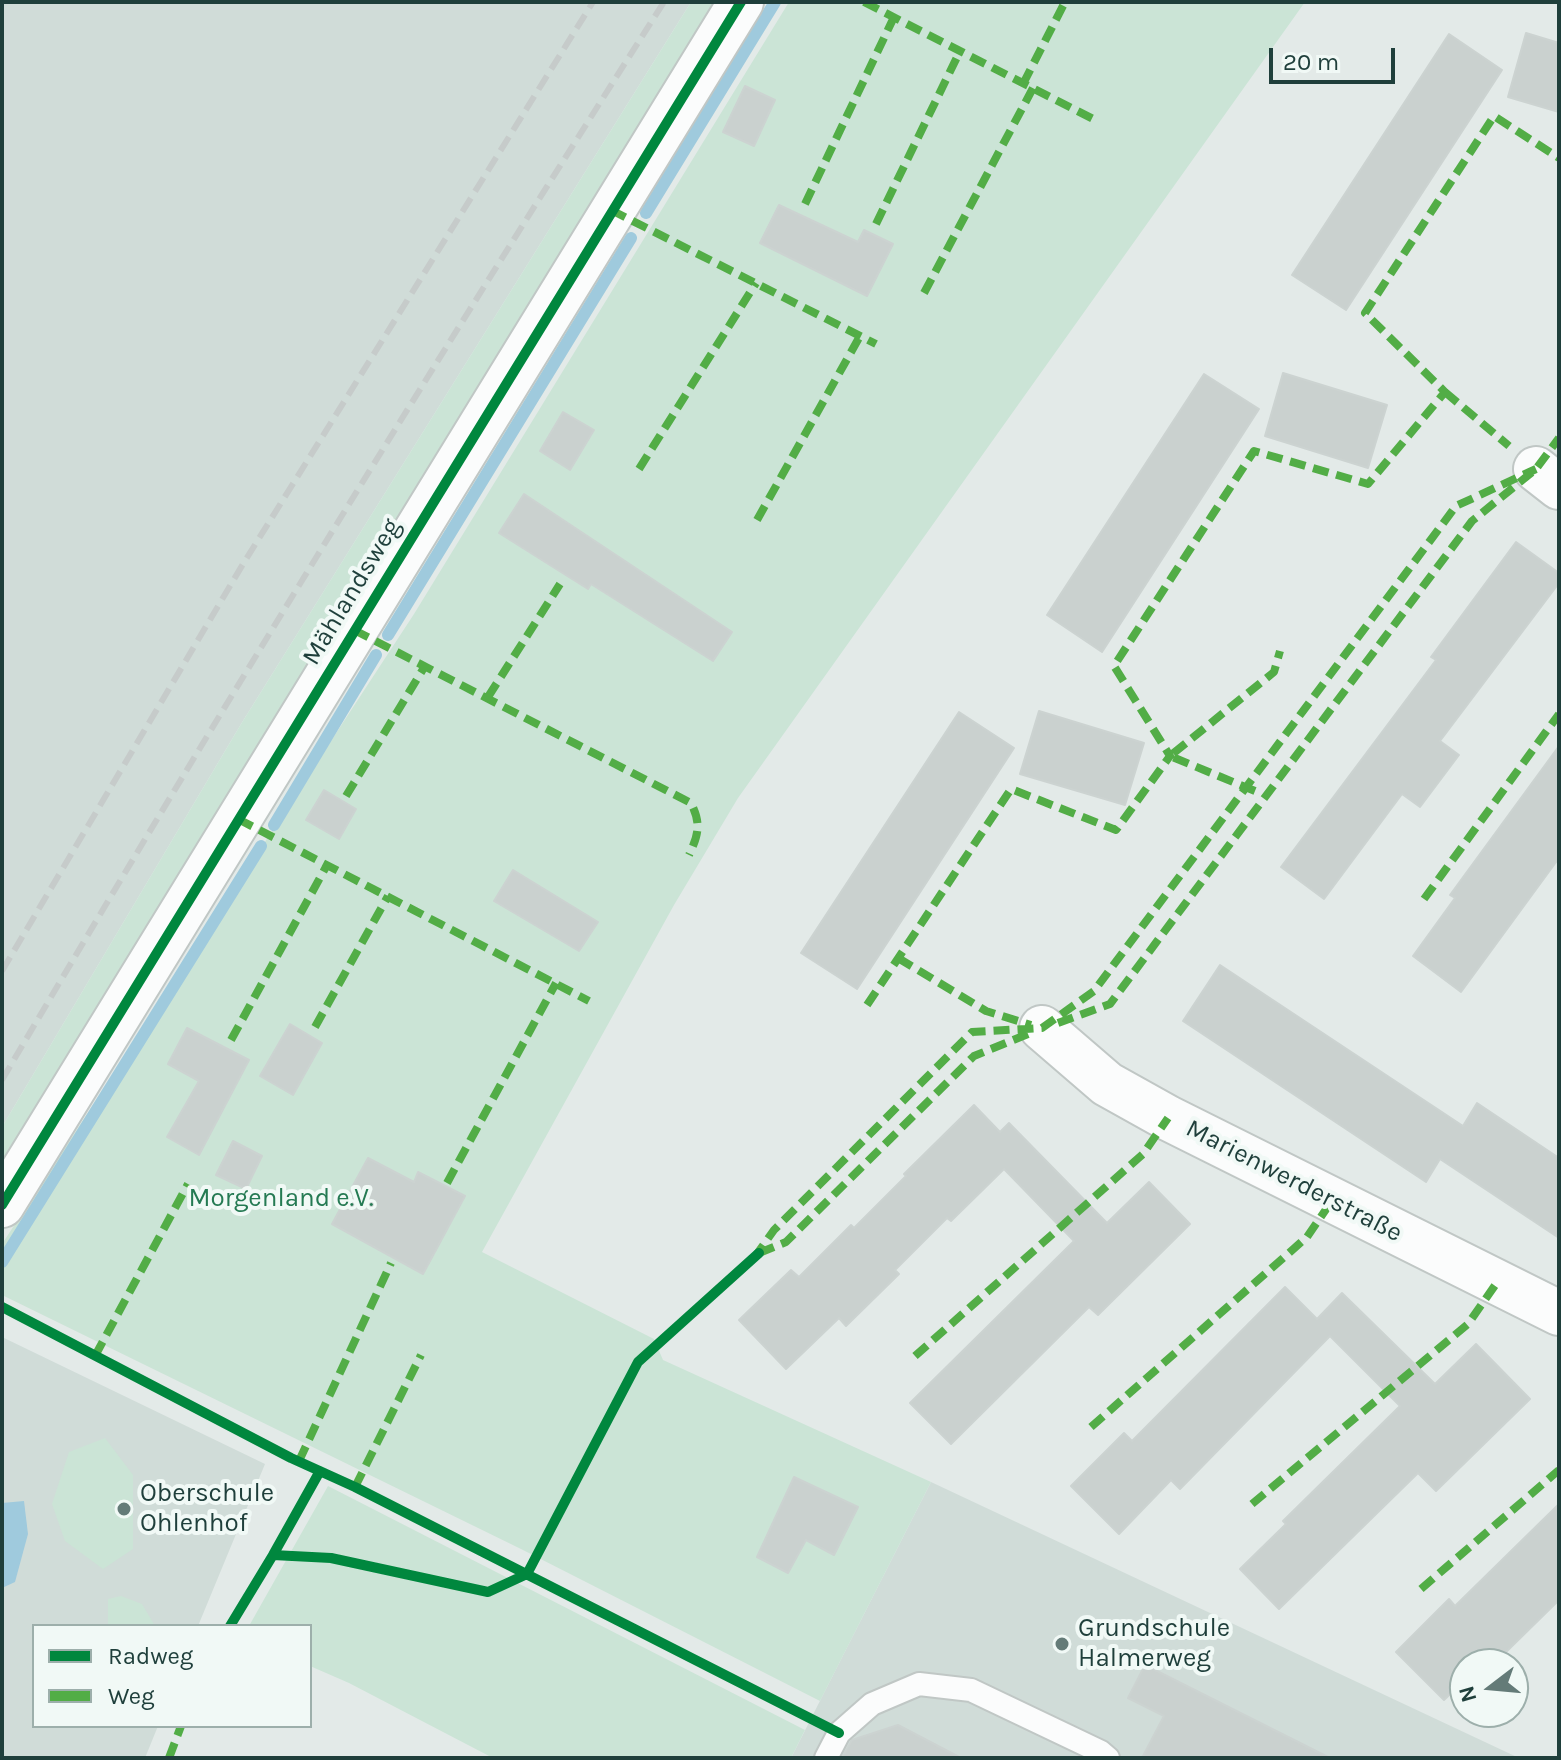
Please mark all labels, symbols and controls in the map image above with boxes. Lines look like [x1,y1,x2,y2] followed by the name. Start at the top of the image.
[1273,32,1399,82] scale bar
[1283,48,1339,76] text: 20 m
[296,513,408,671] street label: Mählandsweg
[1181,1113,1407,1249] street label: Marienwerderstraße
[188,1183,374,1215] park label: Morgenland e.V.
[140,1478,274,1540] place label: Oberschule Ohlenhof
[115,1500,133,1518] marker: Oberschule Ohlenhof
[1078,1613,1230,1674] place label: Grundschule Halmerweg
[32,1624,312,1728] legend
[1053,1635,1071,1653] marker: Grundschule Halmerweg
[108,1642,193,1670] text: Radweg
[1449,1648,1529,1728] north arrow
[108,1682,155,1710] text: Weg
[1453,1683,1483,1705] text: N

